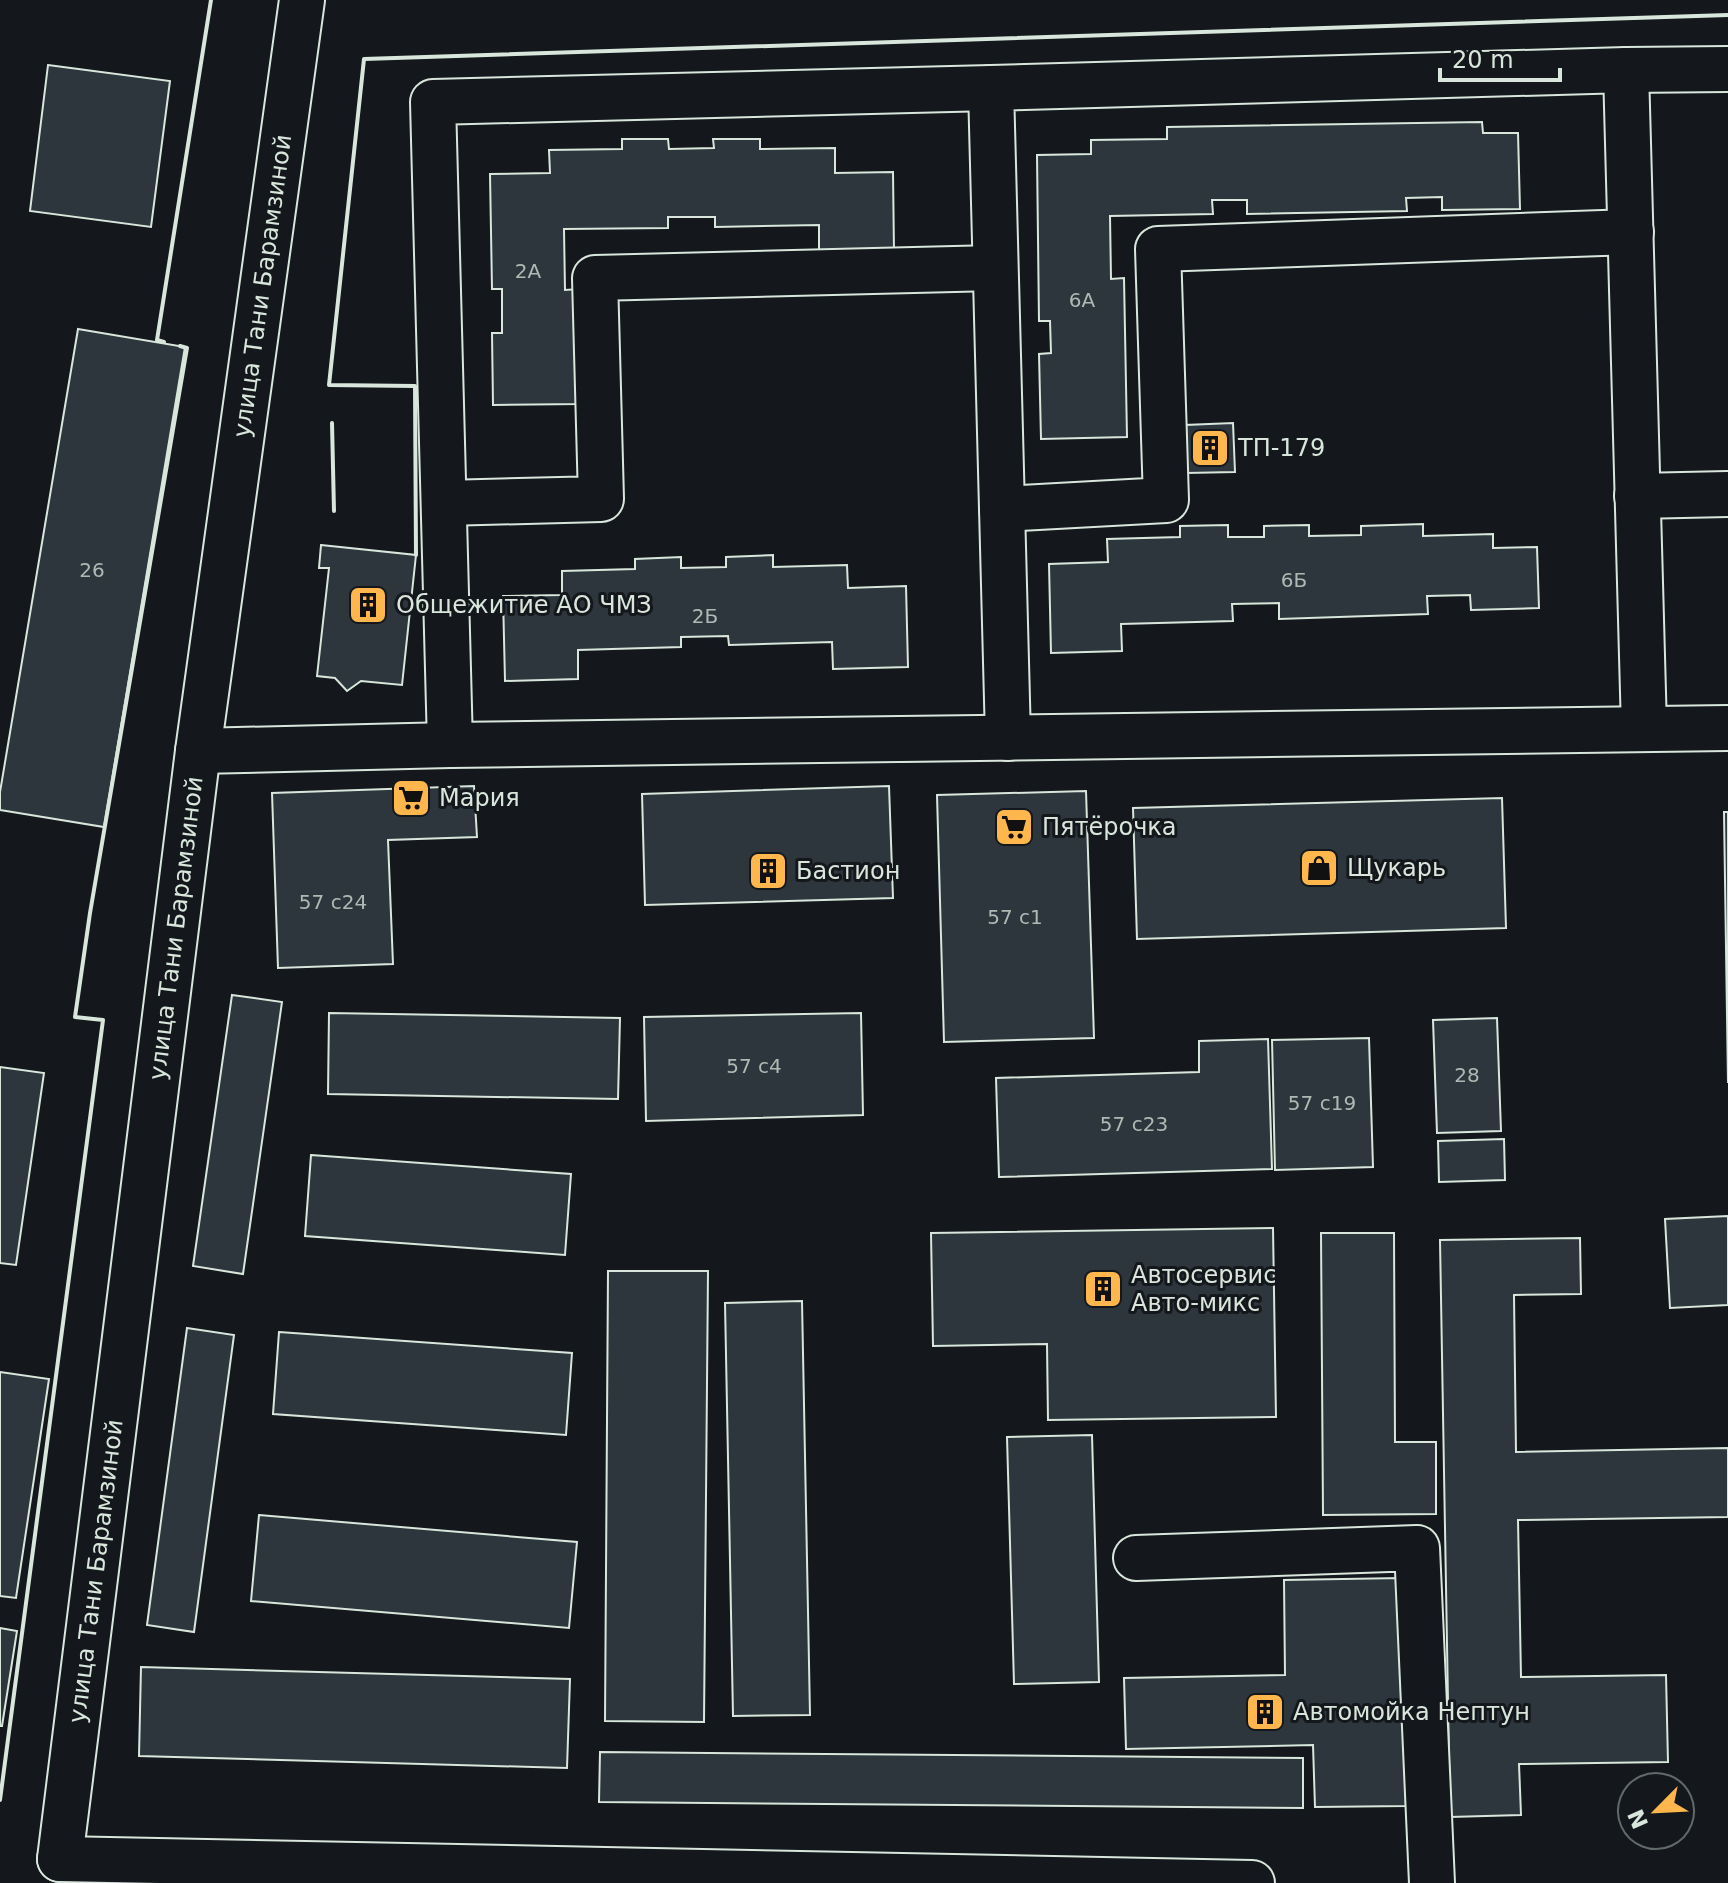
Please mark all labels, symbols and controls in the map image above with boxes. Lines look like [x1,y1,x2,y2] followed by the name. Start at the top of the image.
[1440,32,1560,82] scale bar
[1452,46,1514,74] text: 20 m
[228,133,297,439] street label: улица Тани Барамзиной
[515,259,542,283] house number: 2А
[1069,288,1096,312] house number: 6А
[1189,427,1231,469] building icon: ТП-179
[1237,434,1325,462] place label: ТП-179
[79,558,105,582] house number: 26
[1281,568,1307,592] house number: 6Б
[347,584,389,626] building icon: Общежитие АО ЧМЗ
[396,591,652,619] place label: Общежитие АО ЧМЗ
[692,604,718,628] house number: 2Б
[143,775,209,1082] street label: улица Тани Барамзиной
[390,777,432,819] supermarket icon: Мария
[439,784,520,812] place label: Мария
[993,806,1035,848] supermarket icon: Пятёрочка
[1042,813,1177,841] place label: Пятёрочка
[1298,847,1340,889] shop icon: Щукарь
[747,850,789,892] building icon: Бастион
[1347,854,1446,882] place label: Щукарь
[796,857,900,885] place label: Бастион
[299,890,367,914] house number: 57 с24
[987,905,1043,929] house number: 57 с1
[726,1054,782,1078] house number: 57 с4
[1454,1063,1480,1087] house number: 28
[1288,1091,1356,1115] house number: 57 с19
[1100,1112,1168,1136] house number: 57 с23
[1131,1261,1276,1317] place label: Автосервис Авто-микс
[1082,1268,1124,1310] building icon: Автосервис Авто-микс
[63,1418,129,1725] street label: улица Тани Барамзиной
[1244,1691,1286,1733] building icon: Автомойка Нептун
[1293,1698,1530,1726] place label: Автомойка Нептун
[1616,1771,1696,1851] north arrow
[1623,1805,1653,1832] text: N

